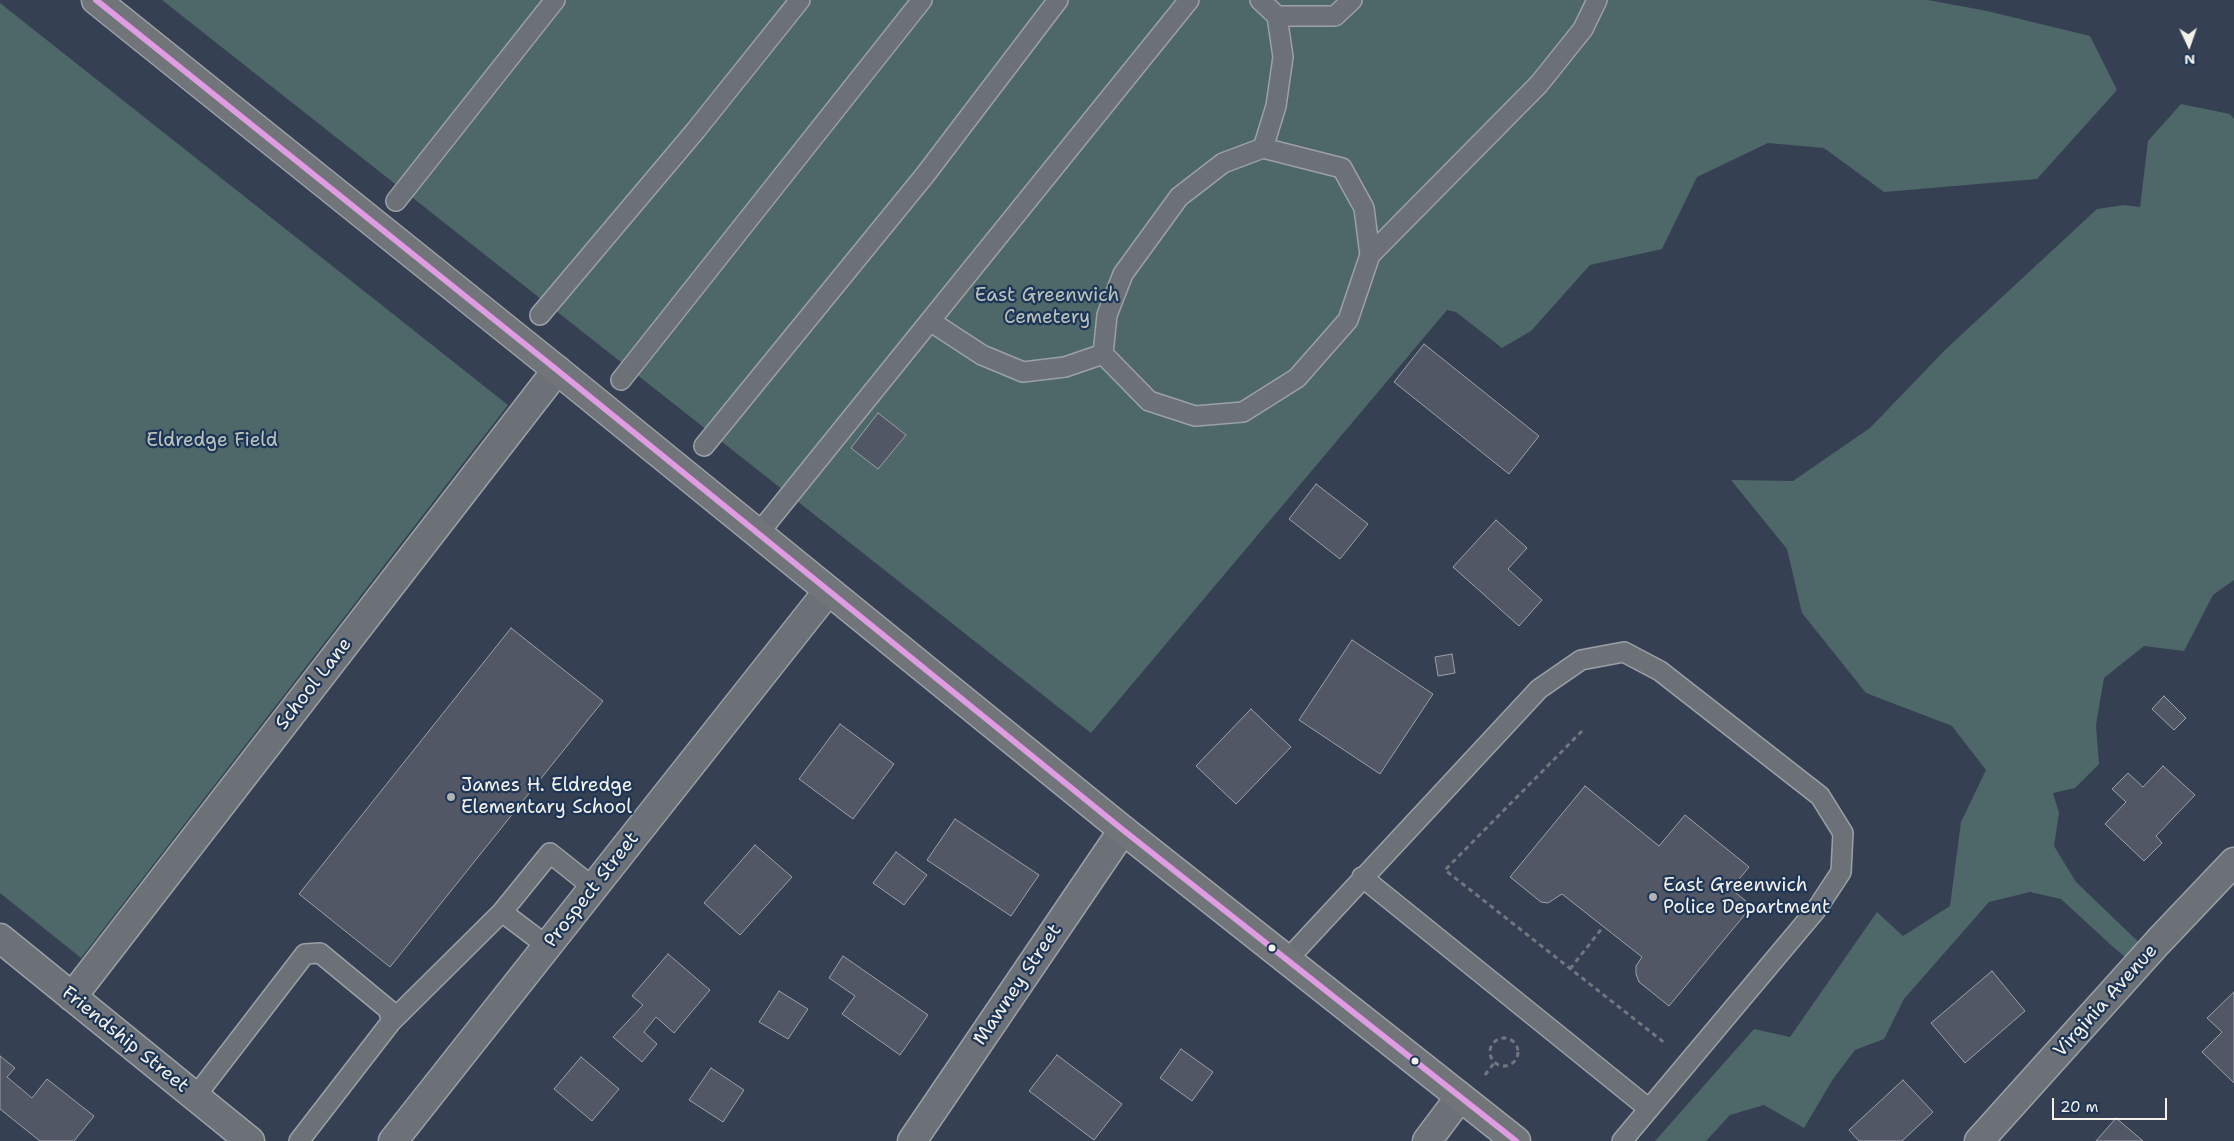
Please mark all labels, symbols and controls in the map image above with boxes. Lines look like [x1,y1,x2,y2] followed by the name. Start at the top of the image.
[2164,20,2214,70] north arrow
[2184,51,2196,69] text: N
[975,285,1119,329] park label: East Greenwich Cemetery
[146,430,278,452] park label: Eldredge Field
[271,633,357,735] street label: School Lane
[461,775,633,819] place label: James H. Eldredge Elementary School
[445,791,457,803] marker: James H. Eldredge Elementary School
[540,828,644,952] street label: Prospect Street
[1663,875,1830,919] place label: East Greenwich Police Department
[1647,891,1659,903] marker: East Greenwich Police Department
[969,920,1067,1050] street label: Mawney Street
[2049,940,2163,1062] street label: Virginia Avenue
[1267,943,1277,953] unlabelled marker
[57,982,193,1098] street label: Friendship Street
[1410,1056,1420,1066] unlabelled marker
[2054,1088,2169,1120] scale bar
[2060,1097,2099,1117] text: 20 m

